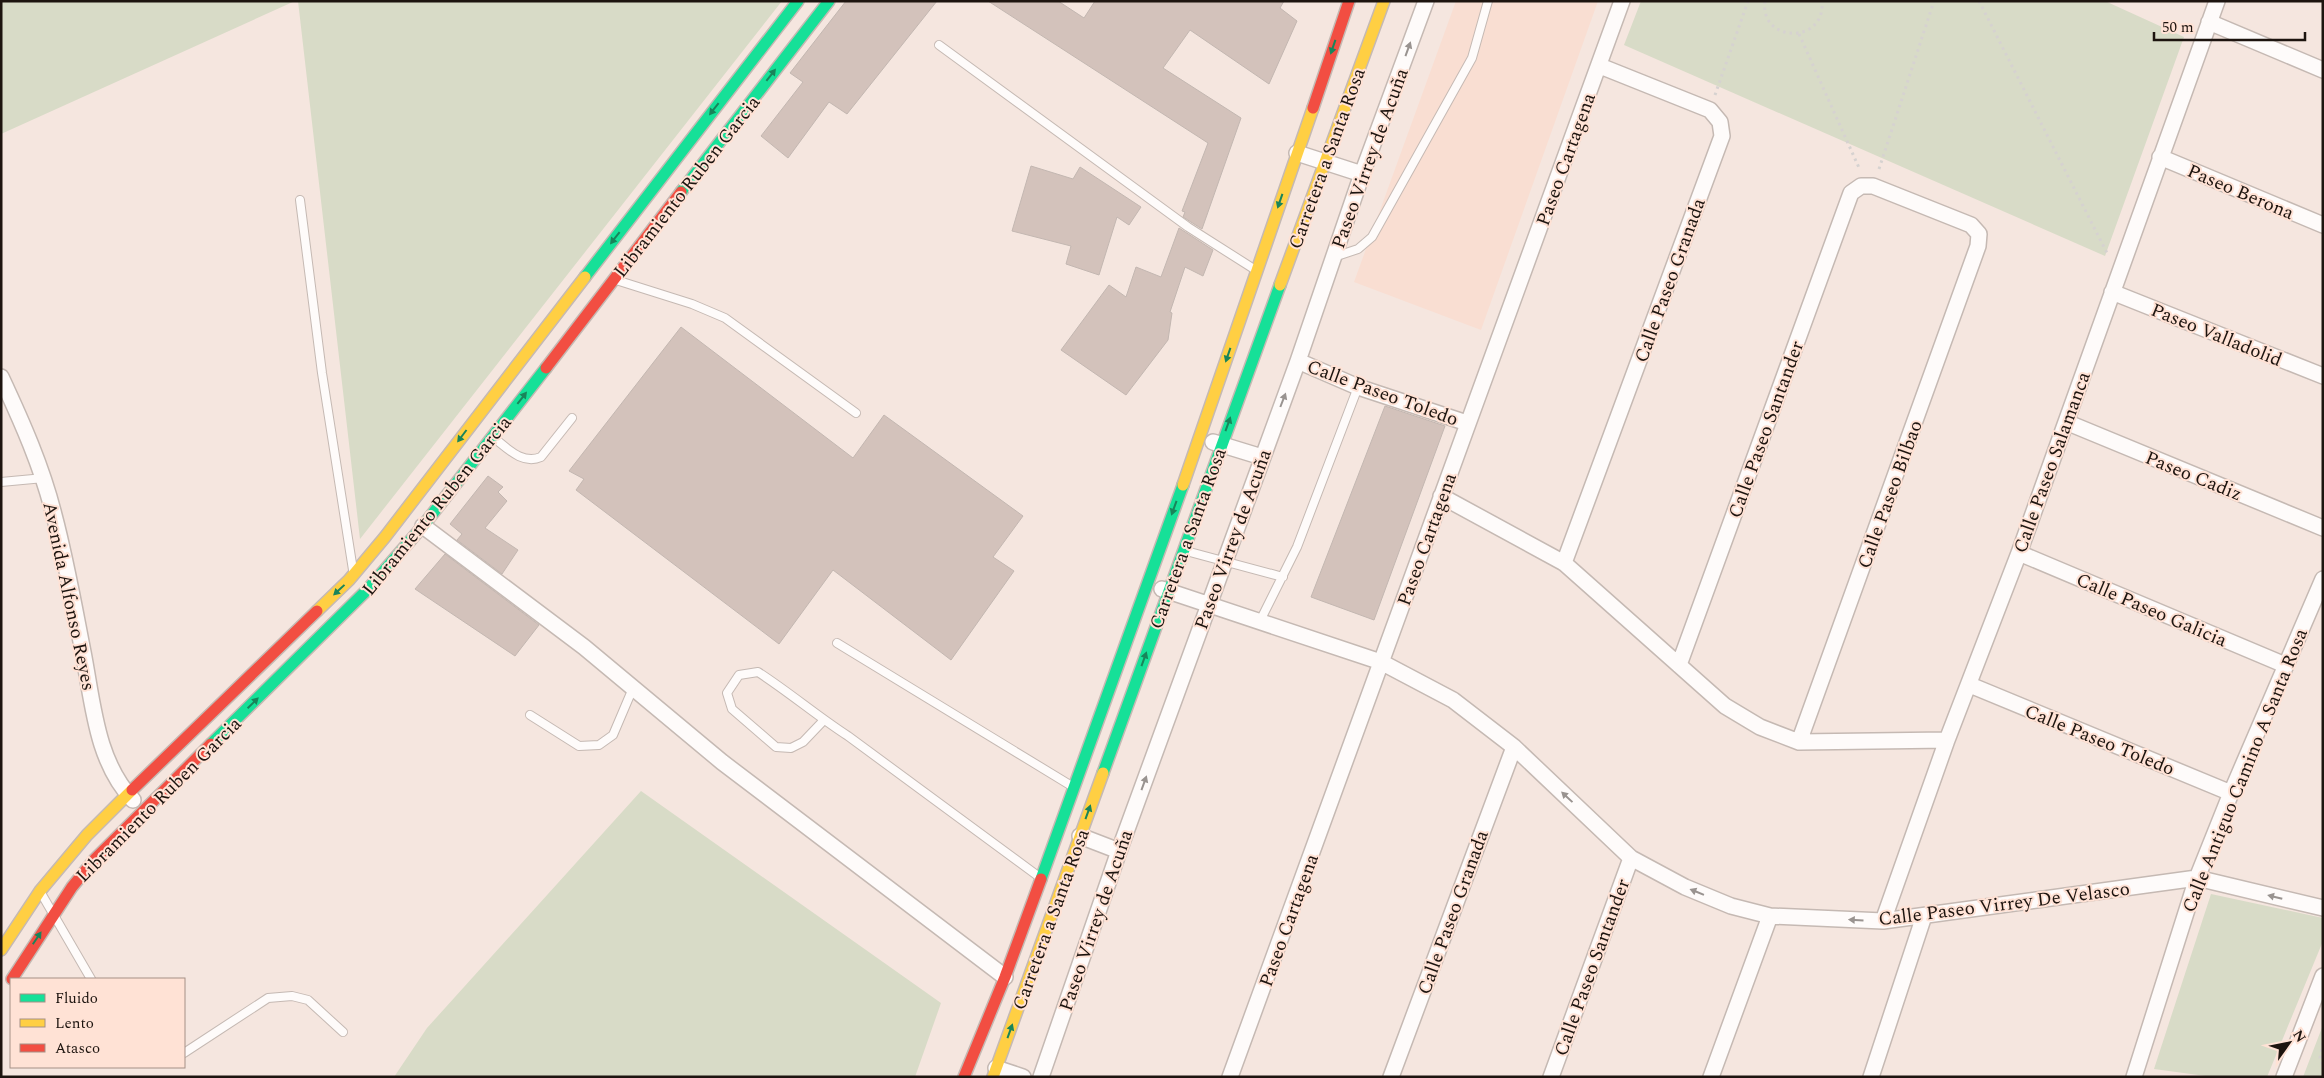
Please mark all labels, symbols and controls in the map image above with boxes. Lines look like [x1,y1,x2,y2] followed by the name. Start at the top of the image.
[2154,10,2305,42] scale bar
[2162,16,2194,39] text: 50 m
[1329,40,1336,55] one-way arrow
[1405,42,1412,57] one-way arrow
[1281,63,1374,253] street label: Carretera a Santa Rosa
[1324,64,1417,253] street label: Paseo Virrey de Acuña
[766,69,777,82] one-way arrow
[1529,88,1604,230] street label: Paseo Cartagena
[607,89,768,284] street label: Libramiento Ruben Garcia
[709,102,720,115] one-way arrow
[2183,157,2299,228] street label: Paseo Berona
[1627,193,1714,367] street label: Calle Paseo Granada
[1276,194,1284,209] one-way arrow
[610,231,621,244] one-way arrow
[2146,296,2286,375] street label: Paseo Valladolid
[1721,336,1812,522] street label: Calle Paseo Santander
[1224,348,1232,363] one-way arrow
[1303,353,1462,434] street label: Calle Paseo Toledo
[2006,367,2099,557] street label: Calle Paseo Salamanca
[517,392,528,405] one-way arrow
[1279,392,1287,407] one-way arrow
[355,409,520,602] street label: Libramiento Ruben Garcia
[1224,416,1232,431] one-way arrow
[1850,416,1931,573] street label: Calle Paseo Bilbao
[457,429,468,442] one-way arrow
[1142,443,1235,633] street label: Carretera a Santa Rosa
[2141,444,2246,509] street label: Paseo Cadiz
[1187,445,1280,634] street label: Paseo Virrey de Acuña
[1390,468,1465,610] street label: Paseo Cartagena
[34,499,103,693] street label: Avenida Alfonso Reyes
[1170,501,1178,516] one-way arrow
[2072,566,2232,656] street label: Calle Paseo Galicia
[333,584,345,596] one-way arrow
[2175,623,2316,917] street label: Calle Antiguo Camino A Santa Rosa
[1141,652,1148,667] one-way arrow
[247,697,259,709] one-way arrow
[2020,697,2179,784] street label: Calle Paseo Toledo
[69,710,249,890] street label: Libramiento Ruben Garcia
[1140,775,1148,790] one-way arrow
[1561,791,1573,803] one-way arrow
[1084,804,1092,819] one-way arrow
[1005,824,1098,1014] street label: Carretera a Santa Rosa
[1052,825,1141,1015] street label: Paseo Virrey de Acuña
[1410,825,1497,999] street label: Calle Paseo Granada
[1252,849,1327,991] street label: Paseo Cartagena
[1547,874,1638,1060] street label: Calle Paseo Santander
[1877,875,2132,934] street label: Calle Paseo Virrey De Velasco
[1689,888,1704,896] one-way arrow
[2268,893,2283,901] one-way arrow
[1847,915,1863,923] one-way arrow
[32,931,42,945] one-way arrow
[10,978,185,1068] legend
[55,987,98,1010] text: Fluido
[55,1012,94,1035] text: Lento
[2264,1018,2314,1068] north arrow
[1006,1023,1014,1038] one-way arrow
[2288,1026,2311,1047] text: N
[55,1037,100,1060] text: Atasco

